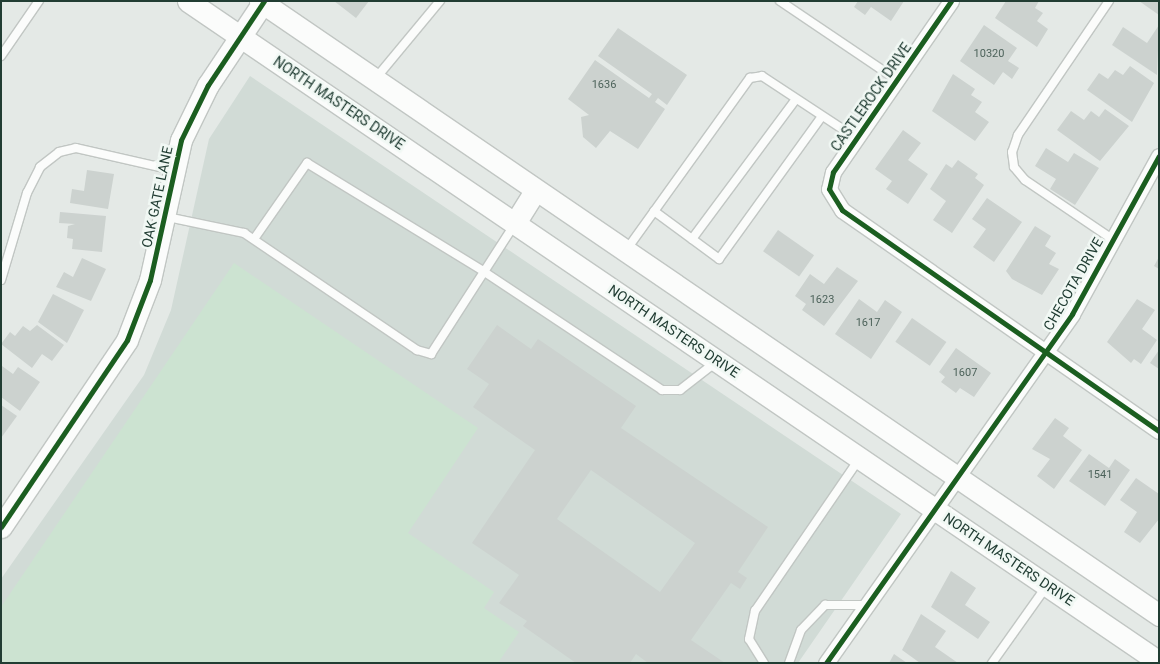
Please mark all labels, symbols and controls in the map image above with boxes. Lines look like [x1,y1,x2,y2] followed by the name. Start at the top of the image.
[827,40,915,154] street label: CASTLEROCK DRIVE
[974,47,1004,61] house number: 10320
[270,53,408,153] street label: NORTH MASTERS DRIVE
[592,78,616,92] house number: 1636
[138,145,176,249] street label: OAK GATE LANE
[1040,235,1106,333] street label: CHECOTA DRIVE
[605,281,743,381] street label: NORTH MASTERS DRIVE
[810,293,834,307] house number: 1623
[856,316,880,330] house number: 1617
[953,366,977,380] house number: 1607
[1088,468,1112,482] house number: 1541
[940,509,1078,609] street label: NORTH MASTERS DRIVE

